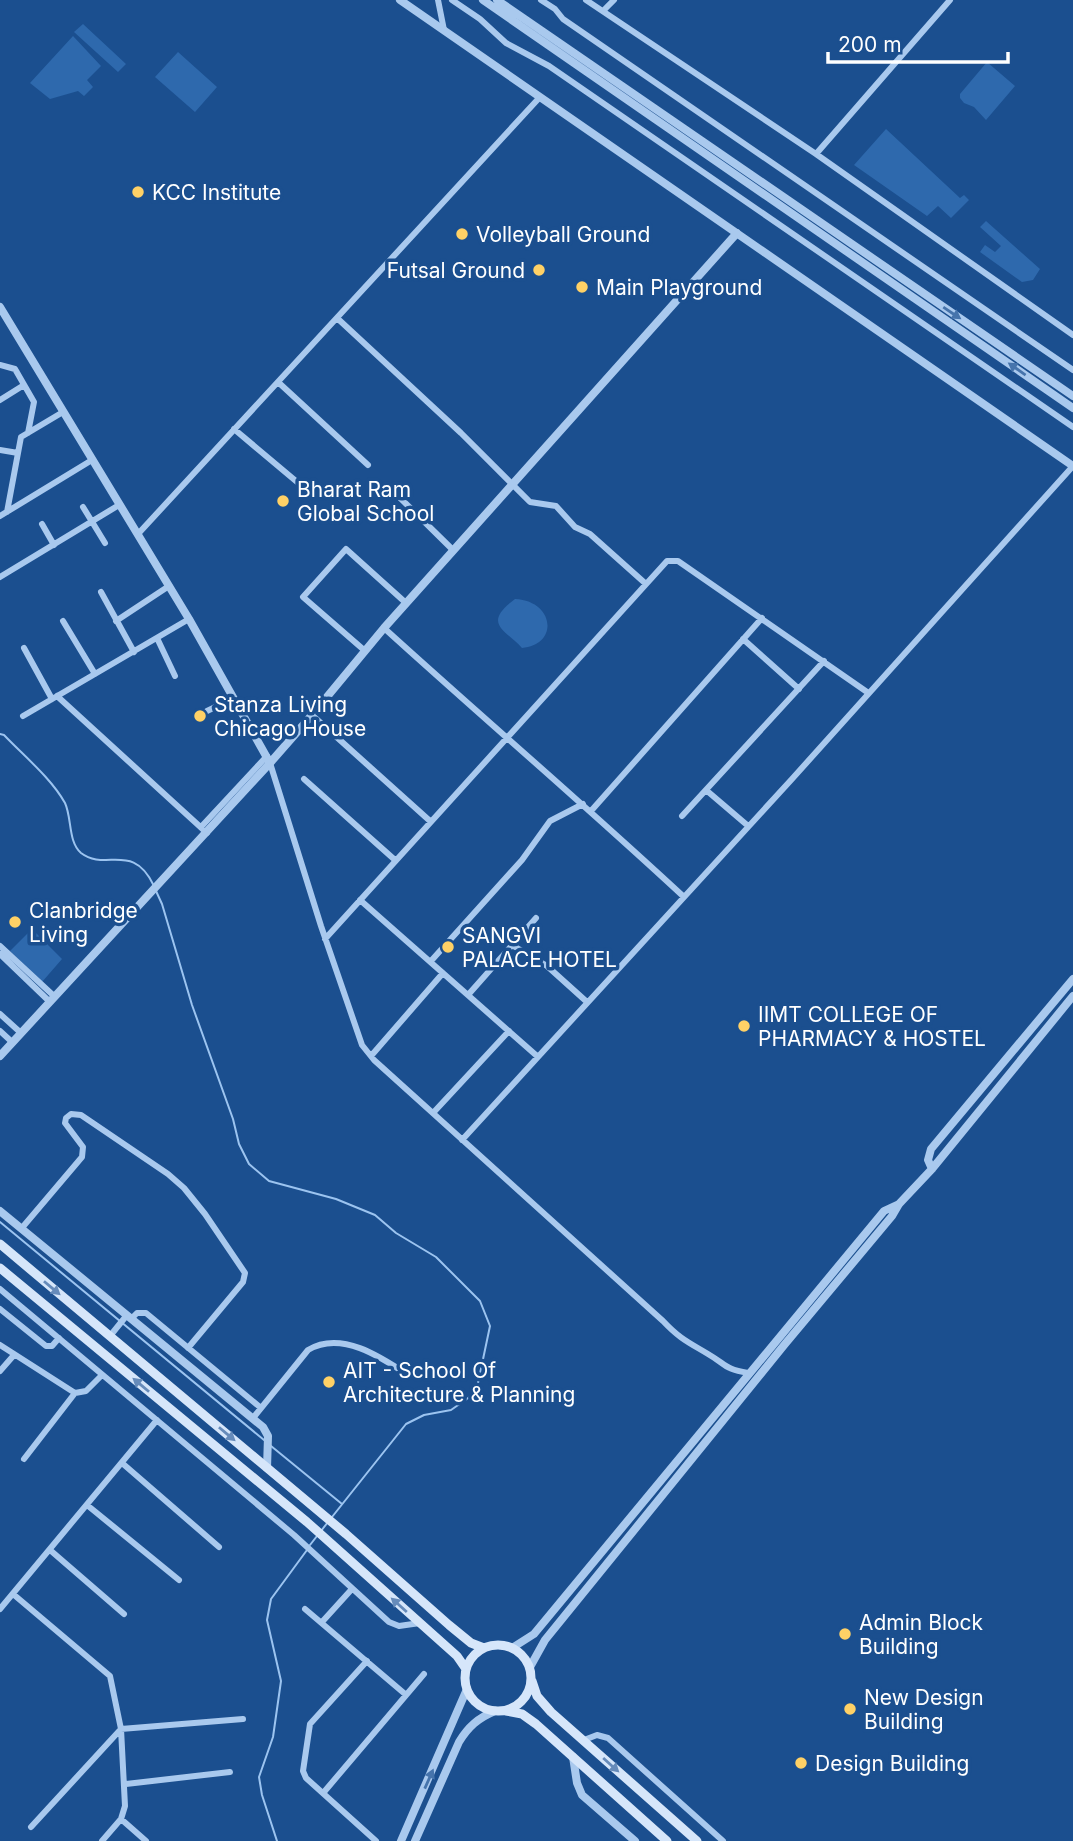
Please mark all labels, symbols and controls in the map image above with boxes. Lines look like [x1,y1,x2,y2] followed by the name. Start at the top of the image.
[828,21,1008,65] scale bar
[838,32,902,57] text: 200 m
[152,180,281,205] place label: KCC Institute
[130,184,146,200] marker: KCC Institute
[476,222,650,247] place label: Volleyball Ground
[454,226,470,242] marker: Volleyball Ground
[387,258,525,283] place label: Futsal Ground
[531,262,547,278] marker: Futsal Ground
[596,275,762,300] place label: Main Playground
[574,279,590,295] marker: Main Playground
[943,306,961,320] one-way arrow
[1008,362,1026,376] one-way arrow
[297,477,434,526] place label: Bharat Ram Global School
[275,493,291,509] marker: Bharat Ram Global School
[214,692,366,741] place label: Stanza Living Chicago House
[192,708,208,724] marker: Stanza Living Chicago House
[29,898,138,947] place label: Clanbridge Living
[7,914,23,930] marker: Clanbridge Living
[462,923,617,972] place label: SANGVI PALACE HOTEL
[440,939,456,955] marker: SANGVI PALACE HOTEL
[758,1002,986,1051] place label: IIMT COLLEGE OF PHARMACY & HOSTEL
[736,1018,752,1034] marker: IIMT COLLEGE OF PHARMACY & HOSTEL
[43,1280,61,1295] one-way arrow
[343,1358,575,1407] place label: AIT - School Of Architecture & Planning
[321,1374,337,1390] marker: AIT - School Of Architecture & Planning
[132,1378,150,1393] one-way arrow
[217,1426,235,1441] one-way arrow
[391,1598,408,1613] one-way arrow
[859,1610,984,1659] place label: Admin Block Building
[837,1626,853,1642] marker: Admin Block Building
[864,1685,984,1734] place label: New Design Building
[842,1701,858,1717] marker: New Design Building
[815,1751,969,1776] place label: Design Building
[793,1755,809,1771] marker: Design Building
[602,1757,620,1773] one-way arrow
[423,1769,435,1789] one-way arrow

